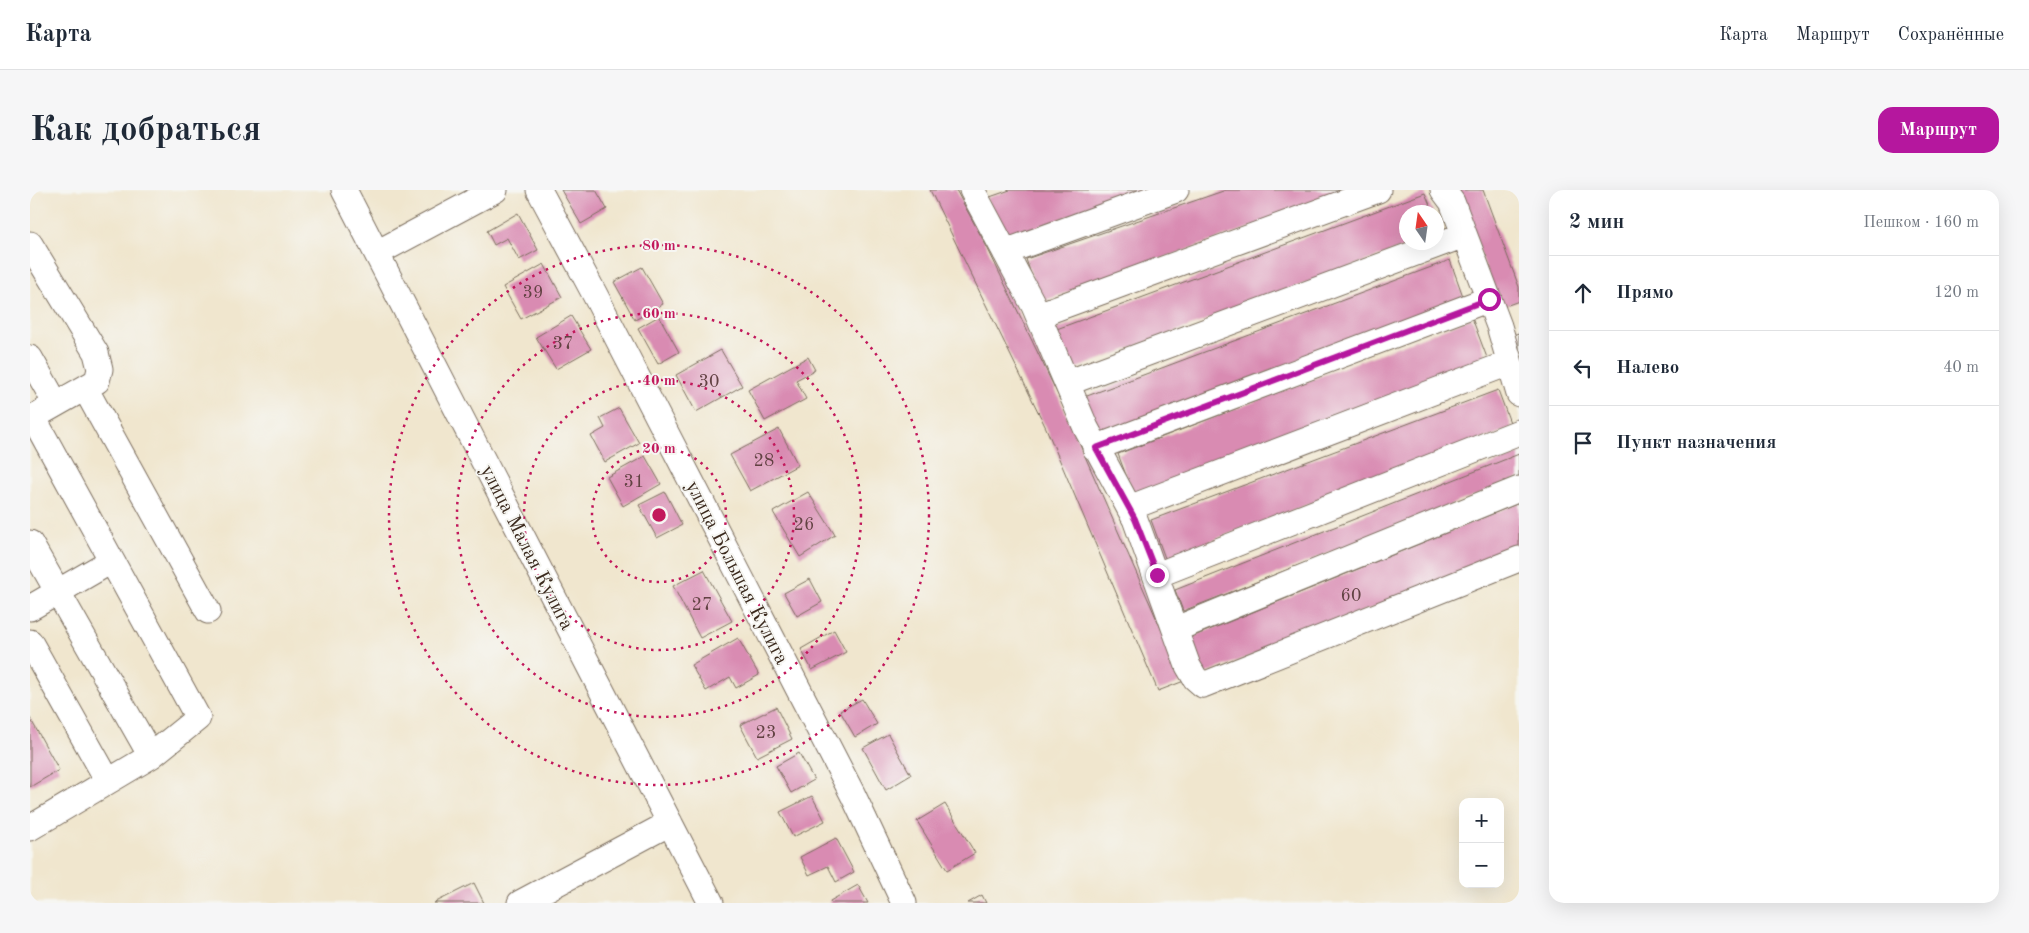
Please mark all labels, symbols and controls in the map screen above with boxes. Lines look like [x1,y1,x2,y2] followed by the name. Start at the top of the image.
[25,23,92,47] text: Карта
[1719,26,1768,44] text: Карта
[1796,26,1870,44] text: Маршрут
[1898,26,2004,44] text: Сохранённые
[1878,107,1999,153] button: Маршрут
[30,113,261,148] text: Как добраться
[1399,205,1444,250] north arrow
[1569,212,1624,233] text: 2 мин
[1863,215,1979,231] text: Пешком · 160 m
[642,239,676,254] text: 80 m
[1569,279,1597,307] icon: ahead
[523,284,543,302] house number: 39
[1616,284,1674,303] text: Прямо
[1934,285,1979,301] text: 120 m
[1478,288,1501,311] route start
[642,307,676,322] text: 60 m
[553,335,573,353] house number: 37
[1569,354,1597,382] icon: left
[1616,359,1679,378] text: Налево
[1943,360,1979,376] text: 40 m
[699,373,719,391] house number: 30
[642,374,676,389] text: 40 m
[1569,429,1597,457] icon: arrive
[1616,434,1776,453] text: Пункт назначения
[642,442,676,457] text: 20 m
[754,452,774,470] house number: 28
[476,462,577,634] street label: улица Малая Кулига
[624,473,644,491] house number: 31
[681,478,791,668] street label: улица Большая Кулига
[650,506,668,524] centre of rings
[794,516,814,534] house number: 26
[1146,564,1169,587] route end
[1341,587,1361,605] house number: 60
[692,596,712,614] house number: 27
[756,724,776,742] house number: 23
[1459,798,1504,888] map controls
[1459,798,1504,843] button: +
[1459,843,1504,888] button: −

